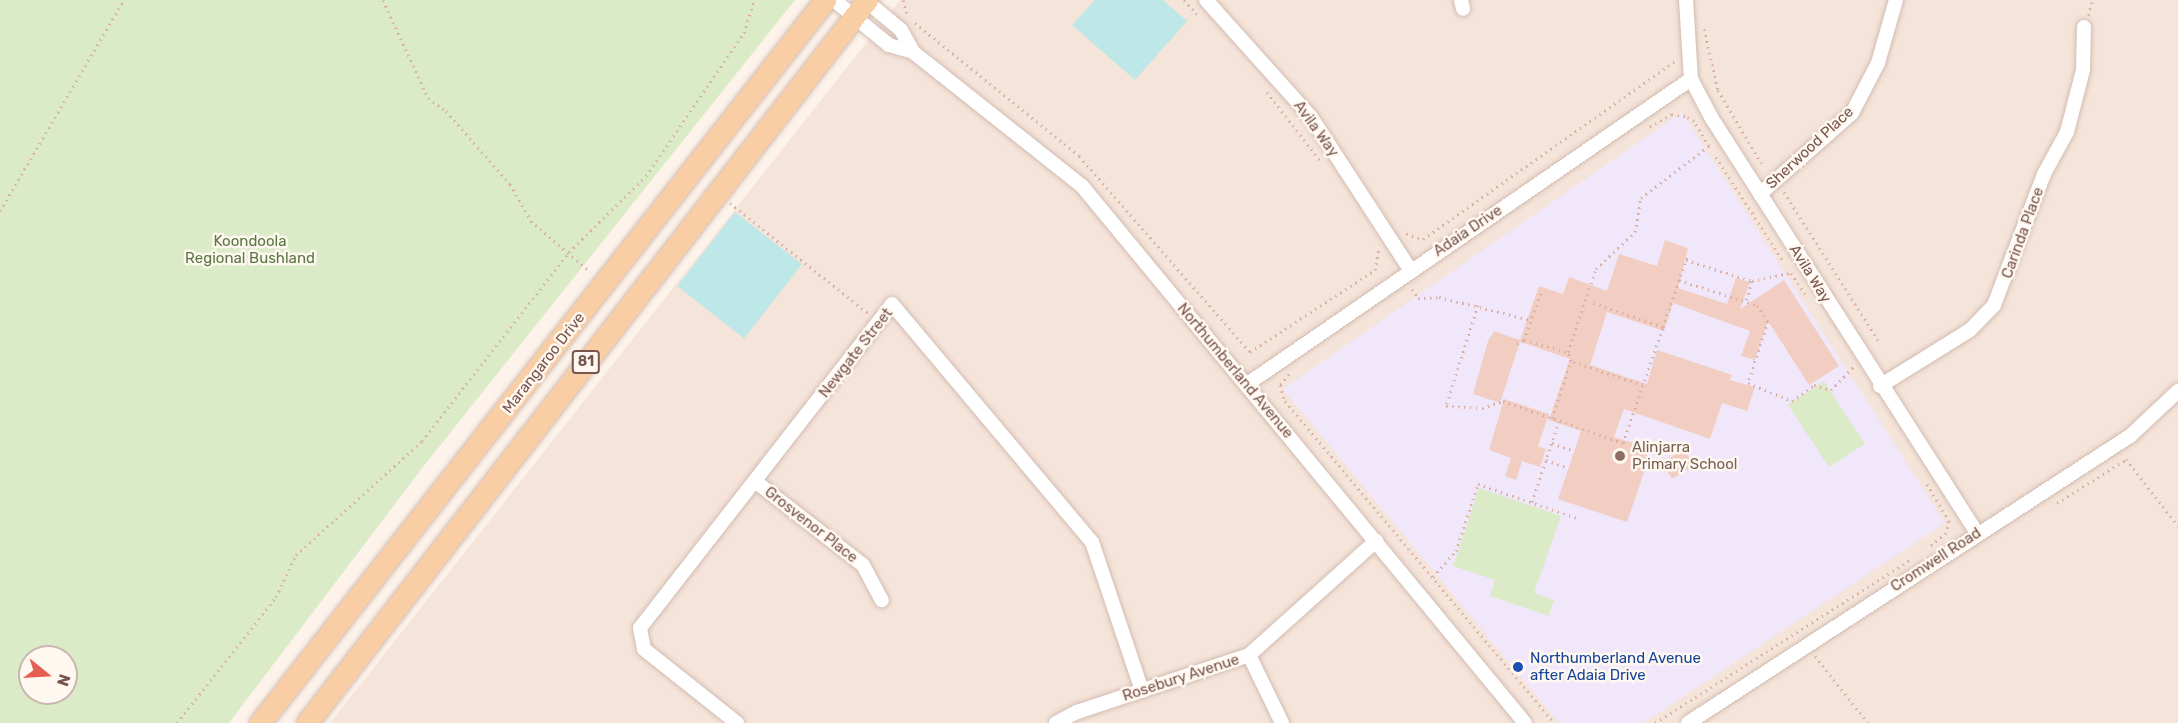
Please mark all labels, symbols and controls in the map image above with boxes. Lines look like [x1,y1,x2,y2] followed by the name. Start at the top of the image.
[1290,97,1342,161] street label: Avila Way
[1763,103,1857,193] street label: Sherwood Place
[1998,185,2048,281] street label: Carinda Place
[1430,201,1506,261] street label: Adaia Drive
[185,232,315,267] park label: Koondoola Regional Bushland
[1785,242,1835,306] street label: Avila Way
[1173,300,1297,442] street label: Northumberland Avenue
[815,305,897,401] street label: Newgate Street
[499,309,589,417] street label: Marangaroo Drive
[571,351,601,373] road number: 81
[1632,438,1738,473] place label: Alinjarra Primary School
[1613,449,1627,463] marker: Alinjarra Primary School
[761,483,861,567] street label: Grosvenor Place
[1887,524,1985,596] street label: Cromwell Road
[18,645,78,705] north arrow
[1530,649,1701,684] place label: Northumberland Avenue after Adaia Drive
[1120,651,1242,705] street label: Rosebury Avenue
[1511,660,1525,674] marker: Northumberland Avenue after Adaia Drive
[53,672,75,689] text: N

